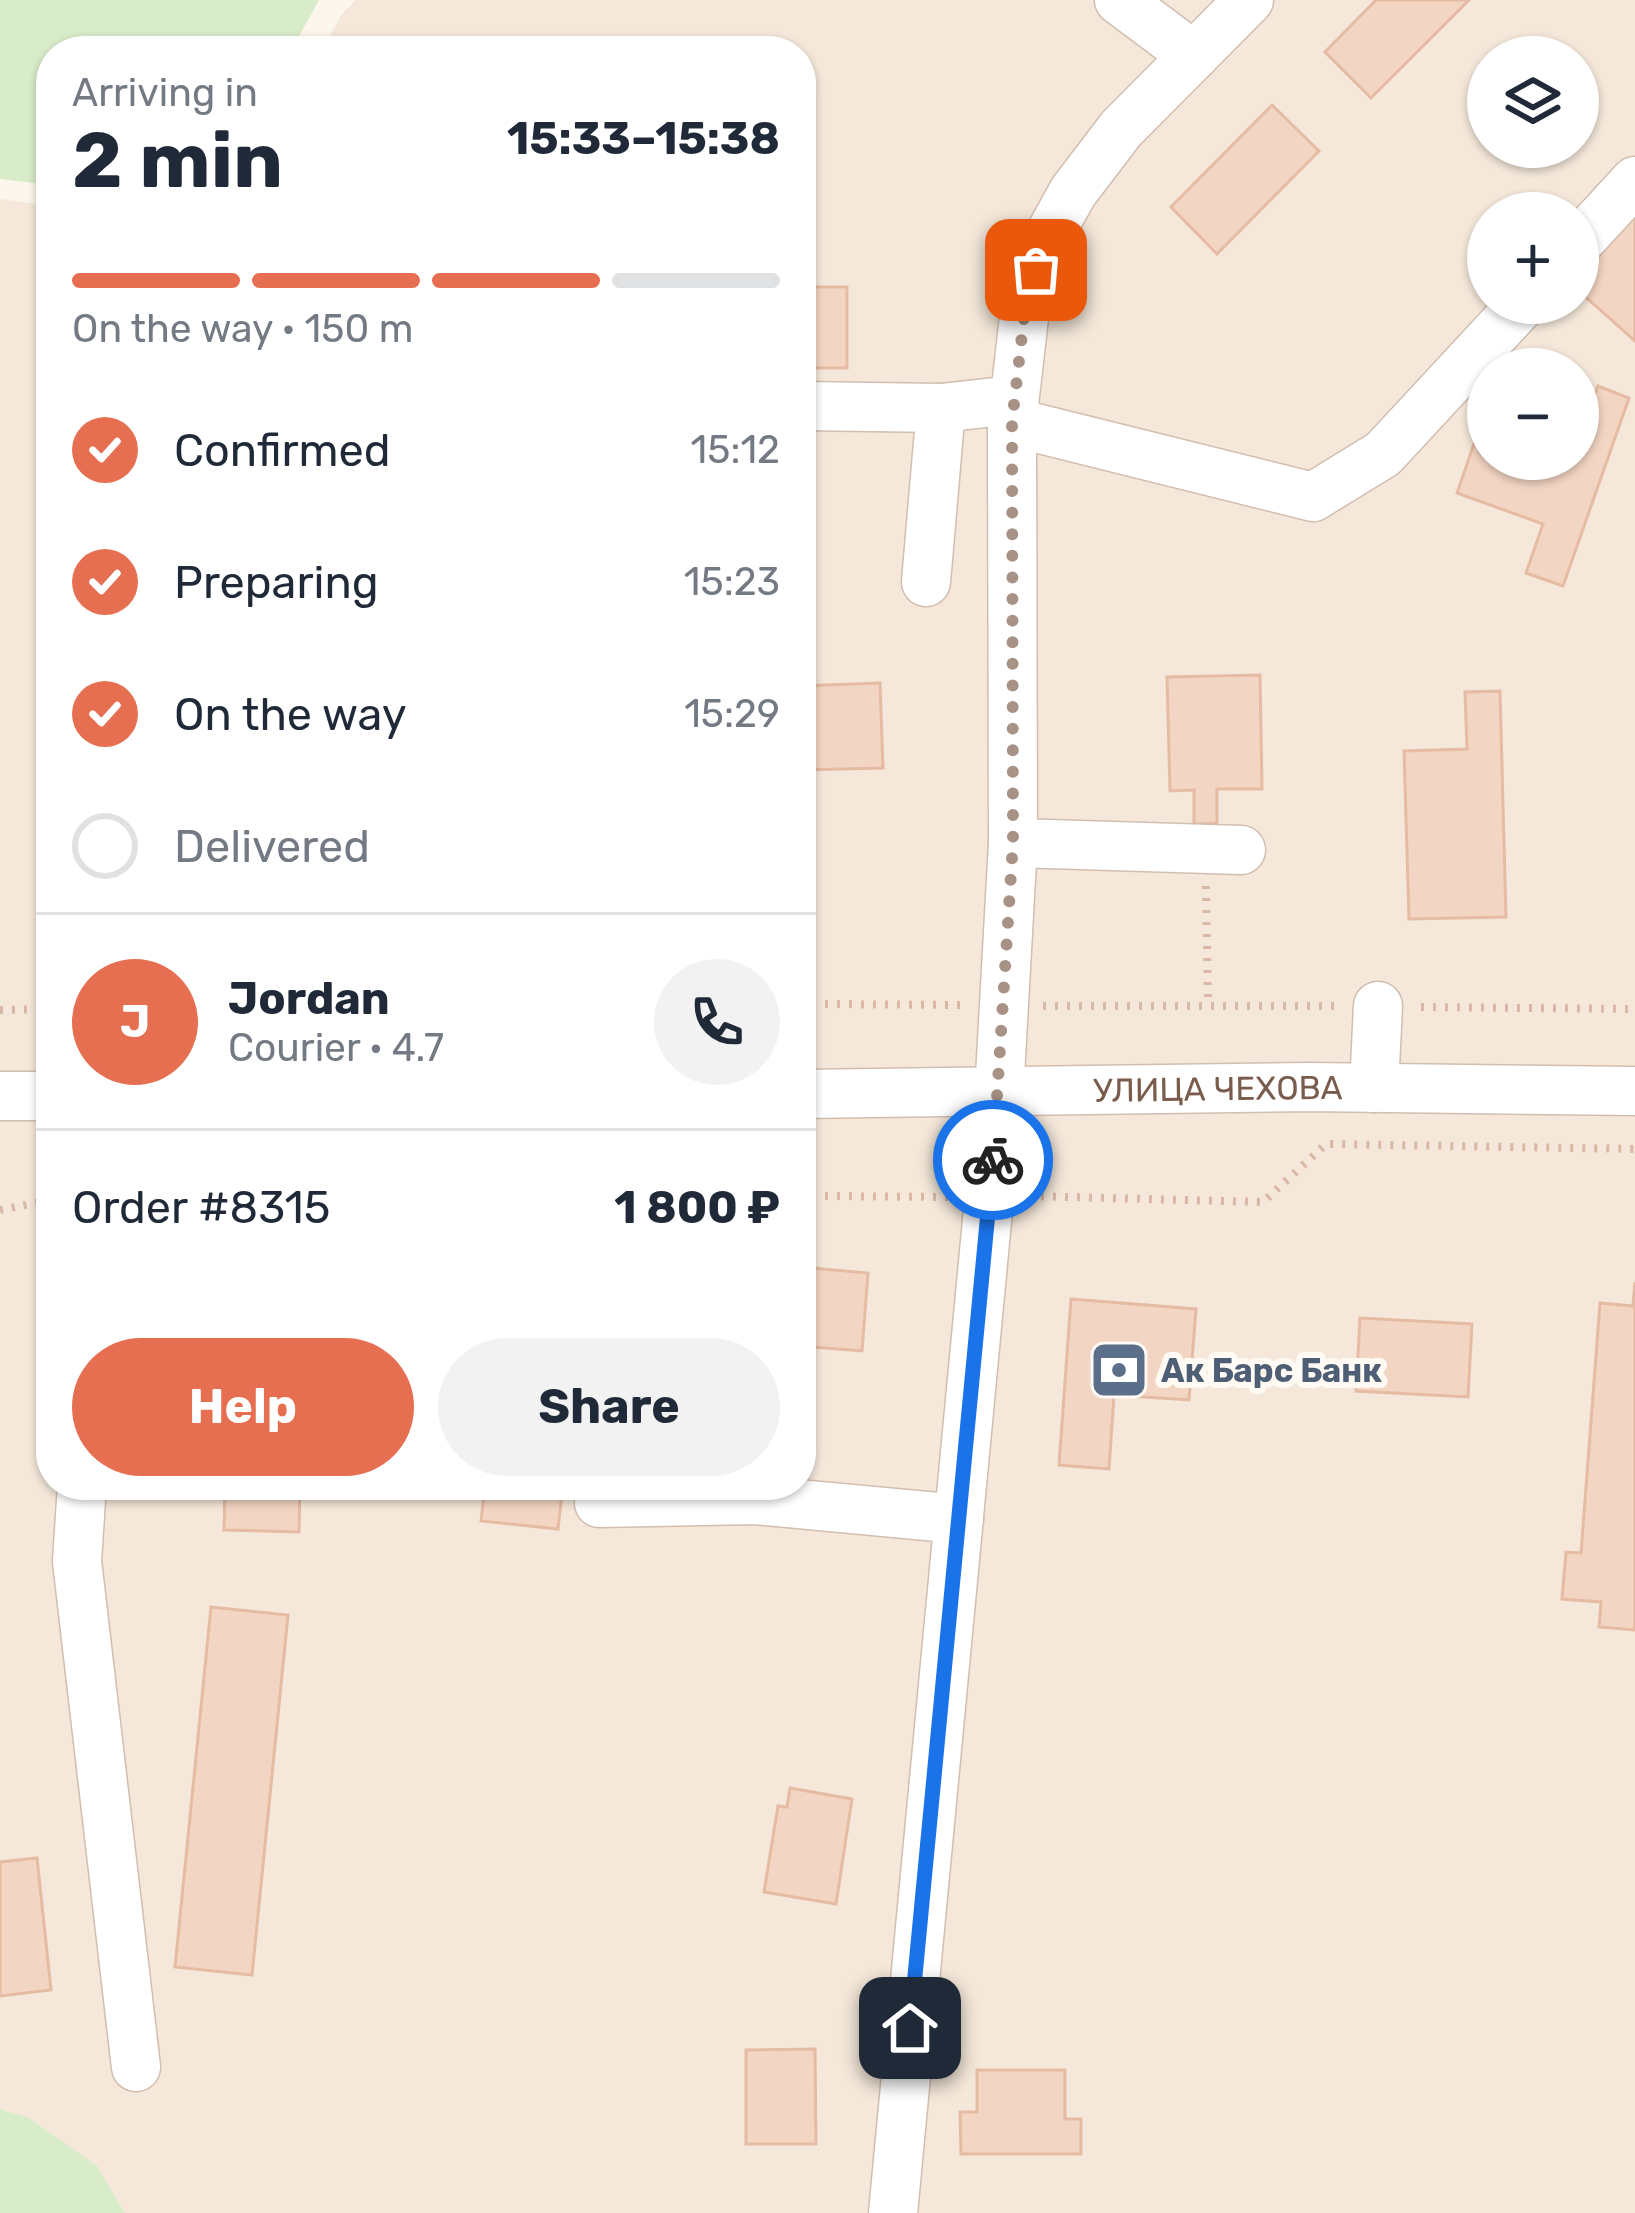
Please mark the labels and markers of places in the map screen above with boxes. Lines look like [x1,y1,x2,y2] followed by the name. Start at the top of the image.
[985,219,1087,321] pin
[1088,1339,1150,1401] bank icon: Ак Барс Банк
[1161,1351,1382,1390] place label: Ак Барс Банк
[859,1977,961,2079] pin

